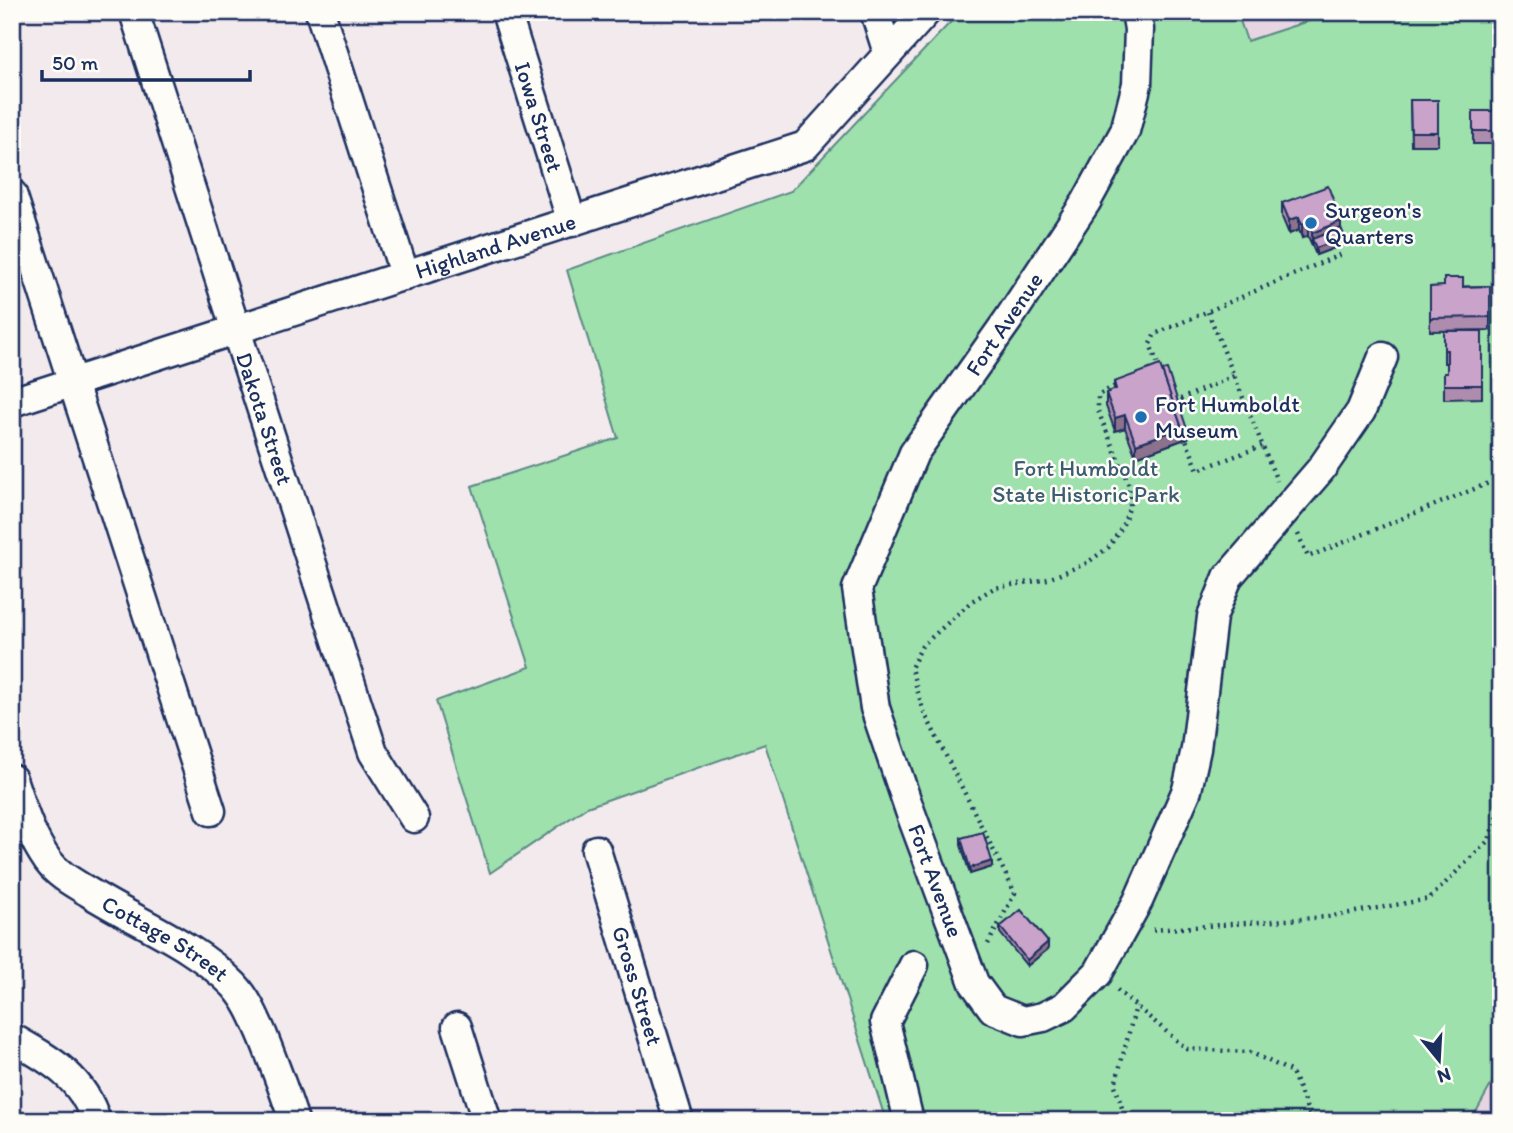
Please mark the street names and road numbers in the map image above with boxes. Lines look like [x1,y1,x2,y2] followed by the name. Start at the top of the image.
[509,58,569,176] street label: Iowa Street
[412,207,579,285] street label: Highland Avenue
[959,267,1049,381] street label: Fort Avenue
[230,349,299,489] street label: Dakota Street
[902,820,970,941] street label: Fort Avenue
[97,889,235,987] street label: Cottage Street
[606,923,669,1049] street label: Gross Street

